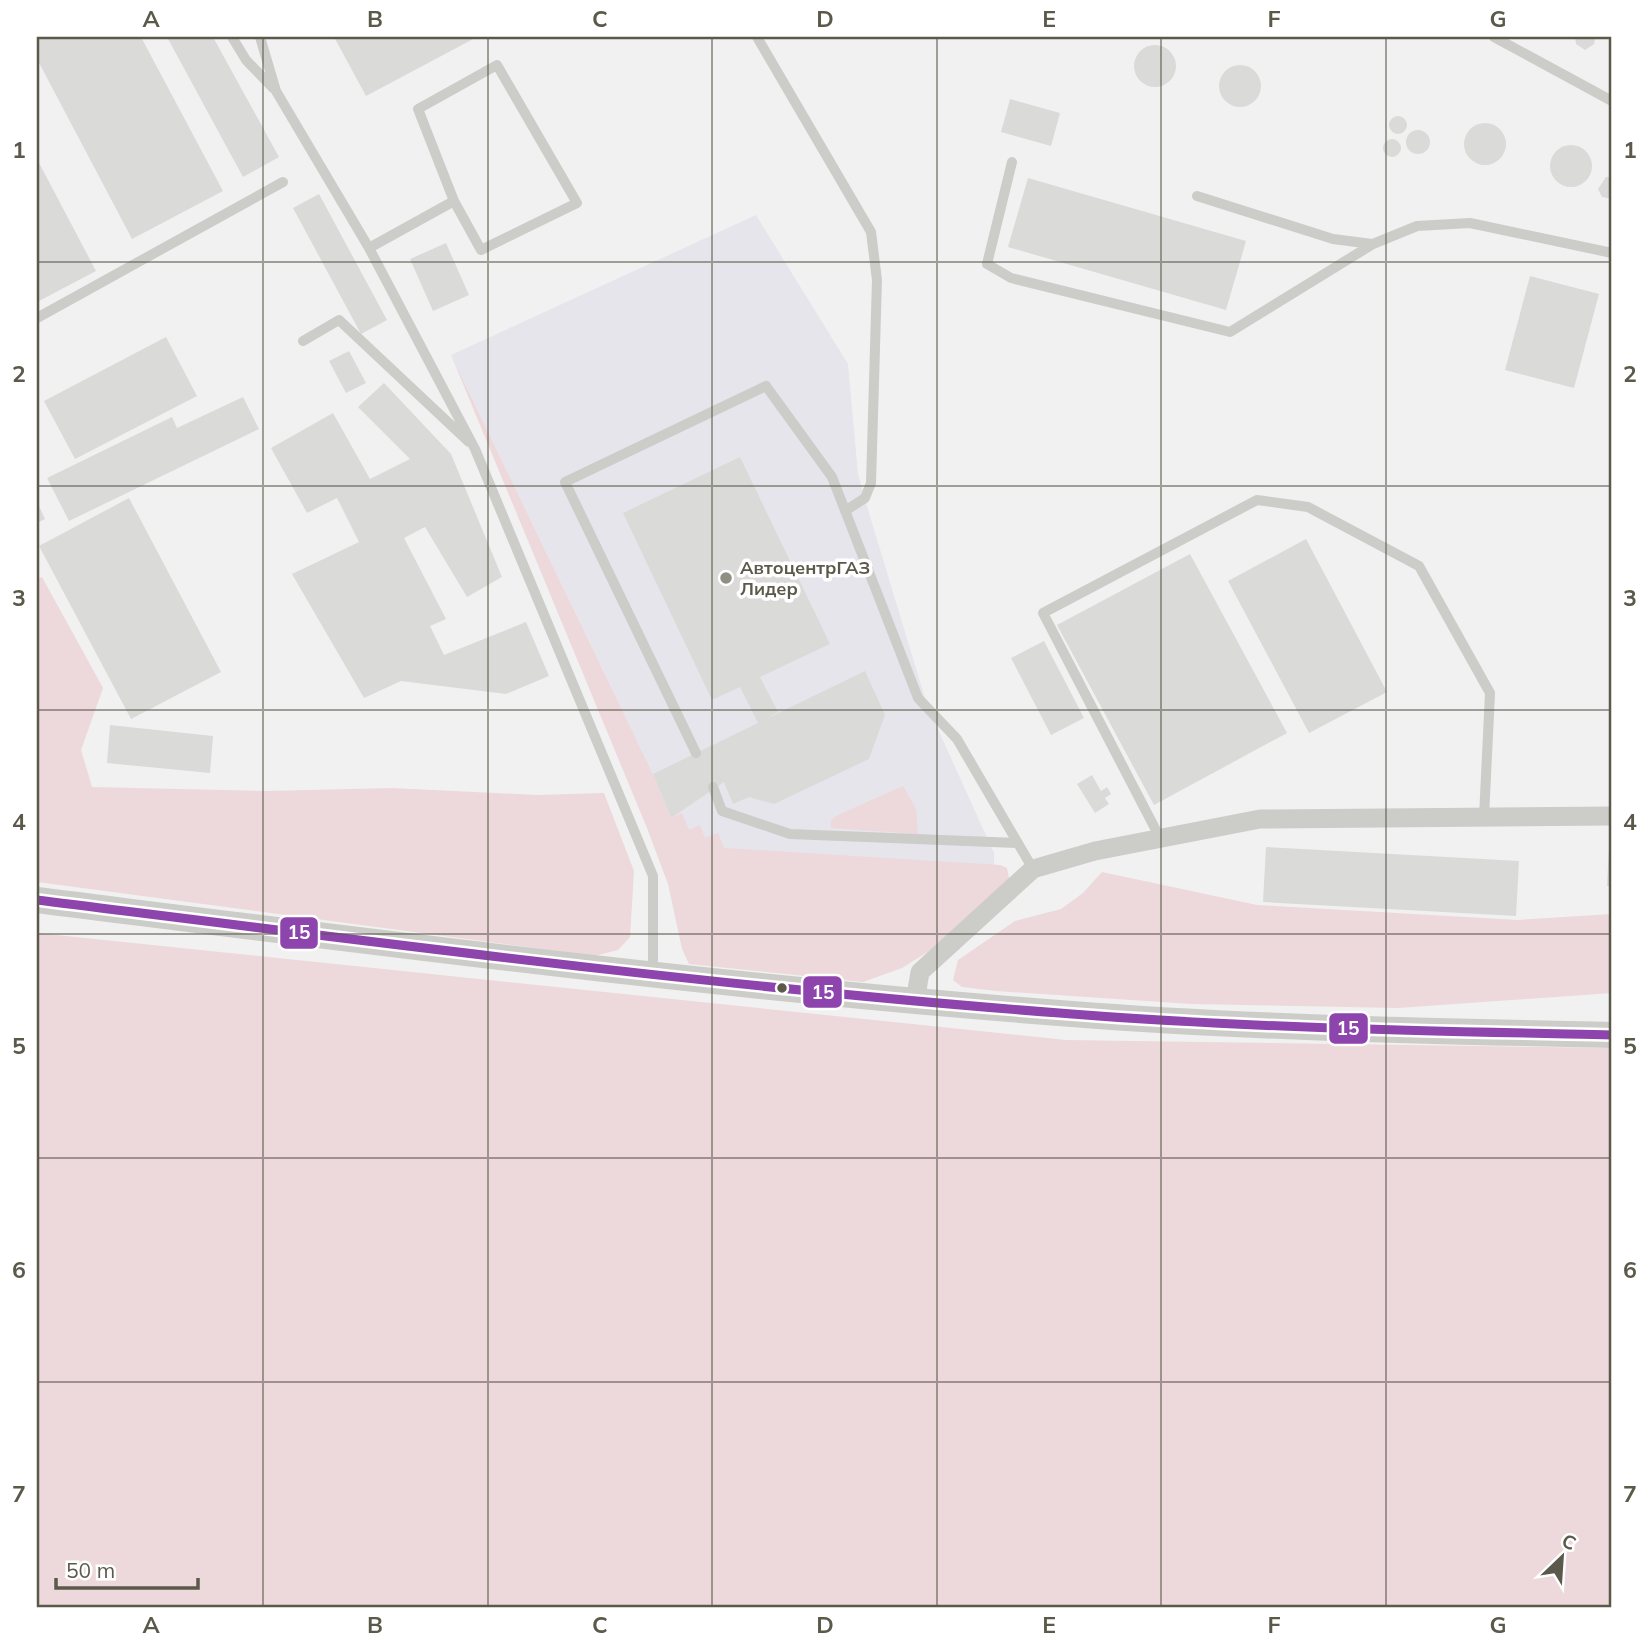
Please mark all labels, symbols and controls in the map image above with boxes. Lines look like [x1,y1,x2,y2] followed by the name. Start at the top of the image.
[142,4,160,33] text: A
[367,4,383,33] text: B
[592,4,608,33] text: C
[816,4,834,33] text: D
[1042,4,1056,33] text: E
[1267,4,1281,33] text: F
[1489,4,1507,33] text: G
[12,135,26,164] text: 1
[1623,135,1637,164] text: 1
[12,359,26,388] text: 2
[1623,359,1637,388] text: 2
[740,556,870,600] place label: АвтоцентрГАЗ Лидер
[718,570,734,586] marker: АвтоцентрГАЗ Лидер
[12,583,26,612] text: 3
[1623,583,1637,612] text: 3
[12,807,26,836] text: 4
[1623,807,1637,836] text: 4
[279,916,319,950] line badge: 15
[288,920,310,944] text: 15
[802,975,843,1009] line badge: 15
[812,980,834,1004] text: 15
[775,981,789,995] unlabelled marker
[1328,1012,1369,1045] line badge: 15
[1337,1016,1359,1040] text: 15
[12,1031,26,1060] text: 5
[1623,1031,1637,1060] text: 5
[12,1255,26,1284] text: 6
[1623,1255,1637,1284] text: 6
[12,1479,26,1508] text: 7
[1623,1479,1637,1508] text: 7
[1526,1522,1596,1592] north arrow
[1558,1528,1580,1555] text: С
[56,1546,198,1590] scale bar
[66,1557,115,1583] text: 50 m
[142,1610,160,1639] text: A
[367,1610,383,1639] text: B
[592,1610,608,1639] text: C
[816,1610,834,1639] text: D
[1042,1610,1056,1639] text: E
[1267,1610,1281,1639] text: F
[1489,1610,1507,1639] text: G

